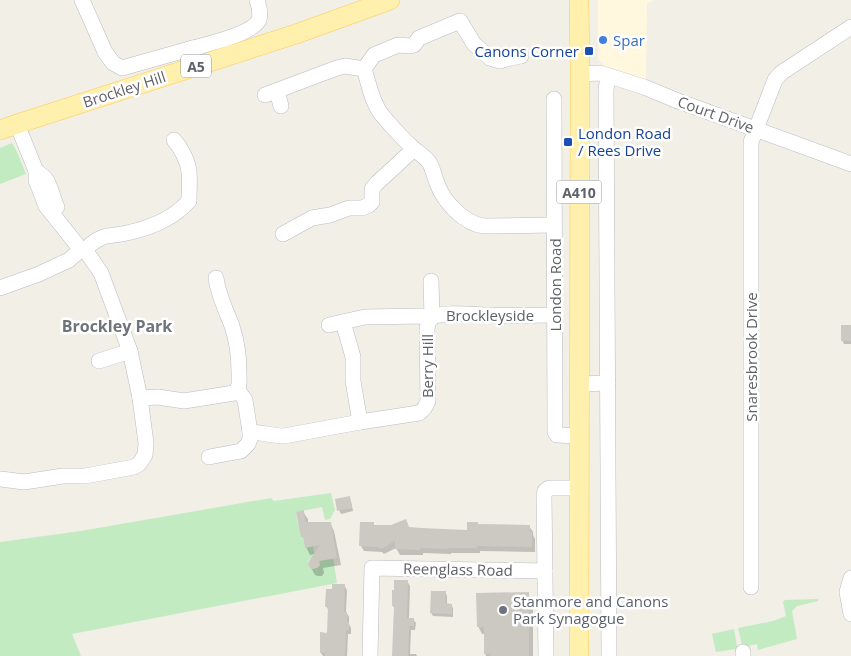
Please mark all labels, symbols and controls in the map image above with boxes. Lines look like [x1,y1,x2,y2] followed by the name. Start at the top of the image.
[613,30,645,50] place label: Spar
[597,34,609,46] marker: Spar
[474,41,579,61] place label: Canons Corner
[583,45,595,57] marker: Canons Corner
[181,54,211,78] road number: A5
[80,66,168,112] street label: Brockley Hill
[675,91,757,137] street label: Court Drive
[578,123,671,160] place label: London Road / Rees Drive
[562,136,574,148] marker: London Road / Rees Drive
[556,180,602,203] road number: A410
[545,238,565,332] street label: London Road
[741,292,761,422] street label: Snaresbrook Drive
[446,305,534,325] street label: Brockleyside
[62,315,172,337] district label: Brockley Park
[417,334,437,398] street label: Berry Hill
[403,558,513,580] street label: Reenglass Road
[513,591,668,628] place label: Stanmore and Canons Park Synagogue
[497,604,509,616] marker: Stanmore and Canons Park Synagogue

